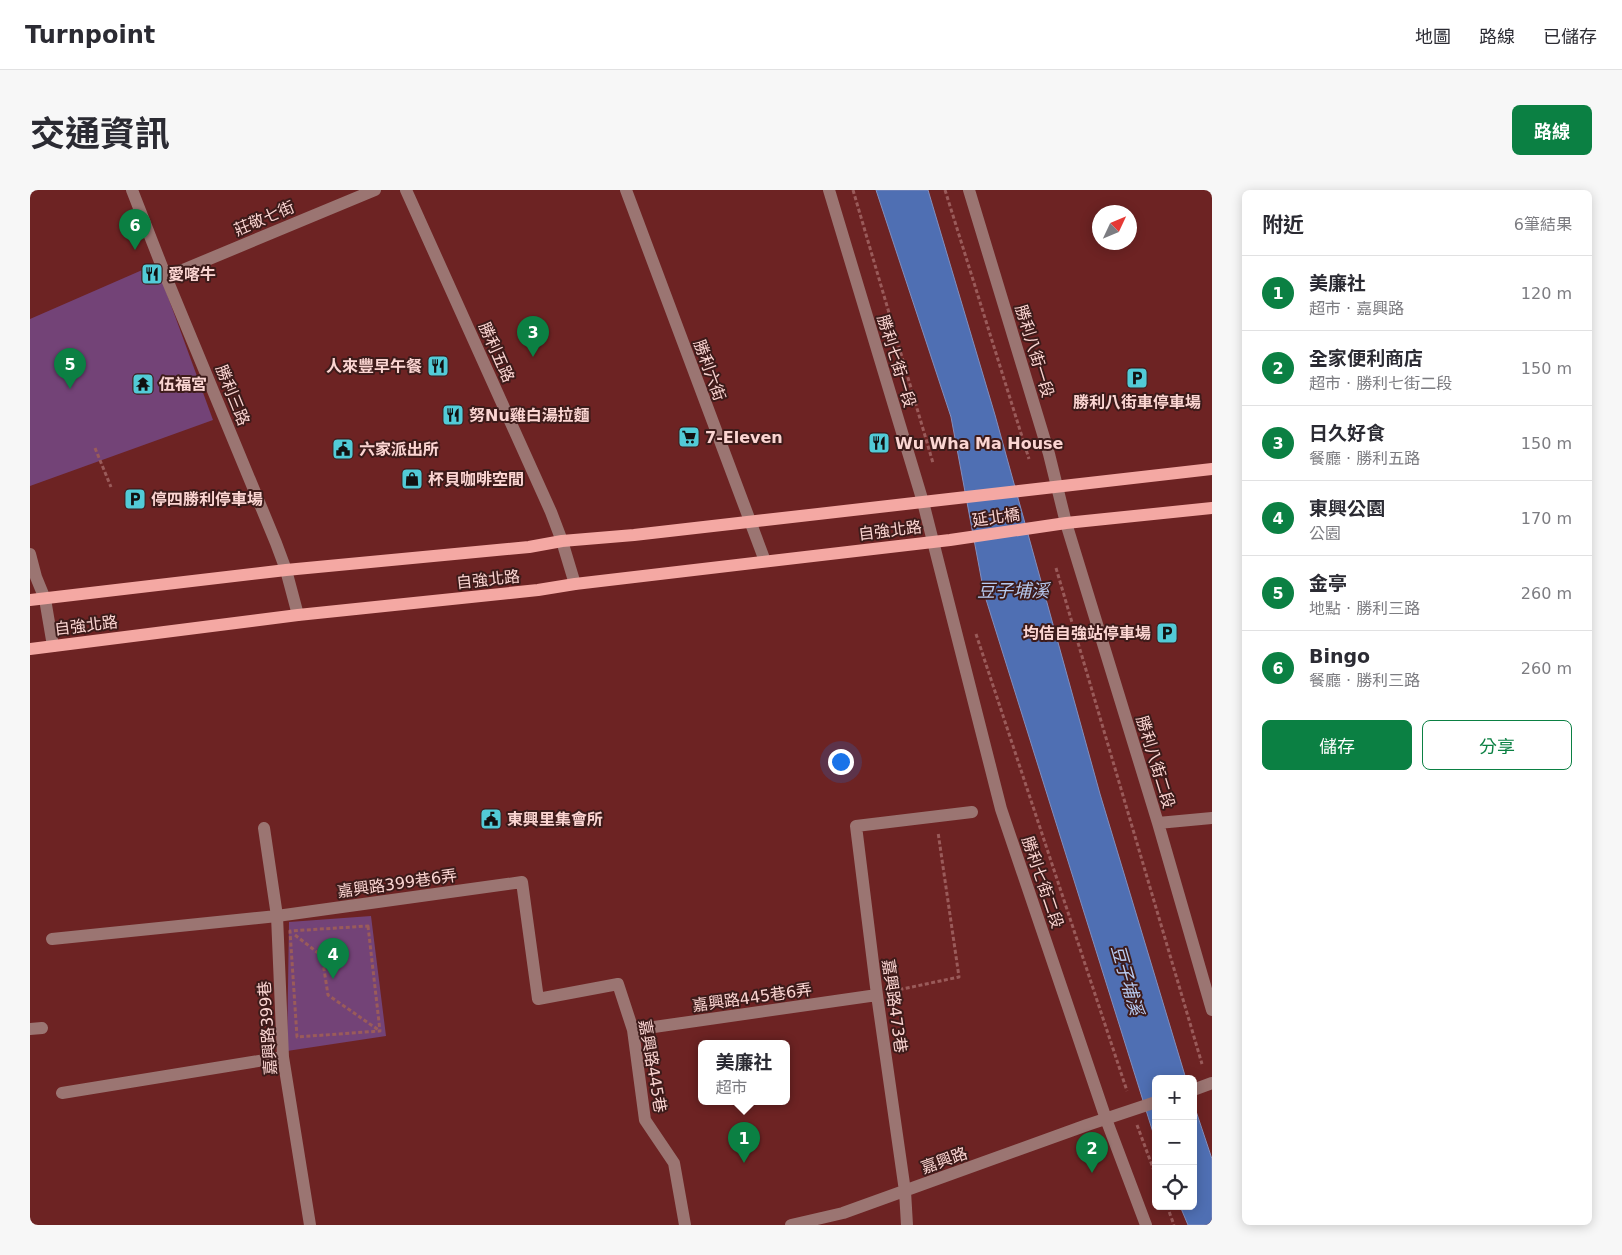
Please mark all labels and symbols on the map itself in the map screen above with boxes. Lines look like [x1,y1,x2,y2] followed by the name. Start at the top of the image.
[231,197,297,240] street label: 莊敬七街
[1092,205,1137,250] north arrow
[119,209,151,250] pin: 6
[140,262,164,286] restaurant icon: 愛喀牛
[168,265,216,284] place label: 愛喀牛
[1011,302,1058,400] street label: 勝利八街一段
[873,312,920,410] street label: 勝利七街一段
[517,316,549,357] pin: 3
[475,319,518,385] street label: 勝利五路
[690,337,729,403] street label: 勝利六街
[54,348,86,389] pin: 5
[426,354,450,378] restaurant icon: 人來豐早午餐
[326,357,422,376] place label: 人來豐早午餐
[212,362,253,428] street label: 勝利三路
[1125,366,1149,390] parking icon: 勝利八街車停車場
[131,372,155,396] temple icon: 伍福宮
[158,375,207,394] place label: 伍福宮
[1073,393,1201,412] place label: 勝利八街車停車場
[441,403,465,427] restaurant icon: 努Nu雞白湯拉麵
[469,406,590,425] place label: 努Nu雞白湯拉麵
[677,425,701,449] supermarket icon: 7-Eleven
[705,428,783,447] place label: 7-Eleven
[867,431,891,455] restaurant icon: Wu Wha Ma House
[895,434,1064,453] place label: Wu Wha Ma House
[331,437,355,461] public building icon: 六家派出所
[359,440,439,459] place label: 六家派出所
[400,467,424,491] shop icon: 杯貝咖啡空間
[428,470,524,489] place label: 杯貝咖啡空間
[123,487,147,511] parking icon: 停四勝利停車場
[151,490,263,509] place label: 停四勝利停車場
[971,505,1021,530] street label: 延北橋
[857,517,923,544] street label: 自強北路
[455,567,521,592] street label: 自強北路
[977,580,1052,601] water label: 豆子埔溪
[53,612,119,639] street label: 自強北路
[1155,621,1179,645] parking icon: 均佶自強站停車場
[1023,624,1151,643] place label: 均佶自強站停車場
[1132,713,1179,811] street label: 勝利八街二段
[828,749,854,775] your location
[479,807,503,831] public building icon: 東興里集會所
[507,810,603,829] place label: 東興里集會所
[1018,834,1067,931] street label: 勝利七街二段
[336,866,458,901] street label: 嘉興路399巷6弄
[317,938,349,979] pin: 4
[1107,942,1148,1020] water label: 豆子埔溪
[879,958,910,1054] street label: 嘉興路473巷
[255,980,280,1076] street label: 嘉興路399巷
[691,980,813,1015] street label: 嘉興路445巷6弄
[635,1018,670,1114] street label: 嘉興路445巷
[728,1122,760,1163] pin: 1
[1076,1132,1108,1173] pin: 2
[918,1143,970,1178] street label: 嘉興路

